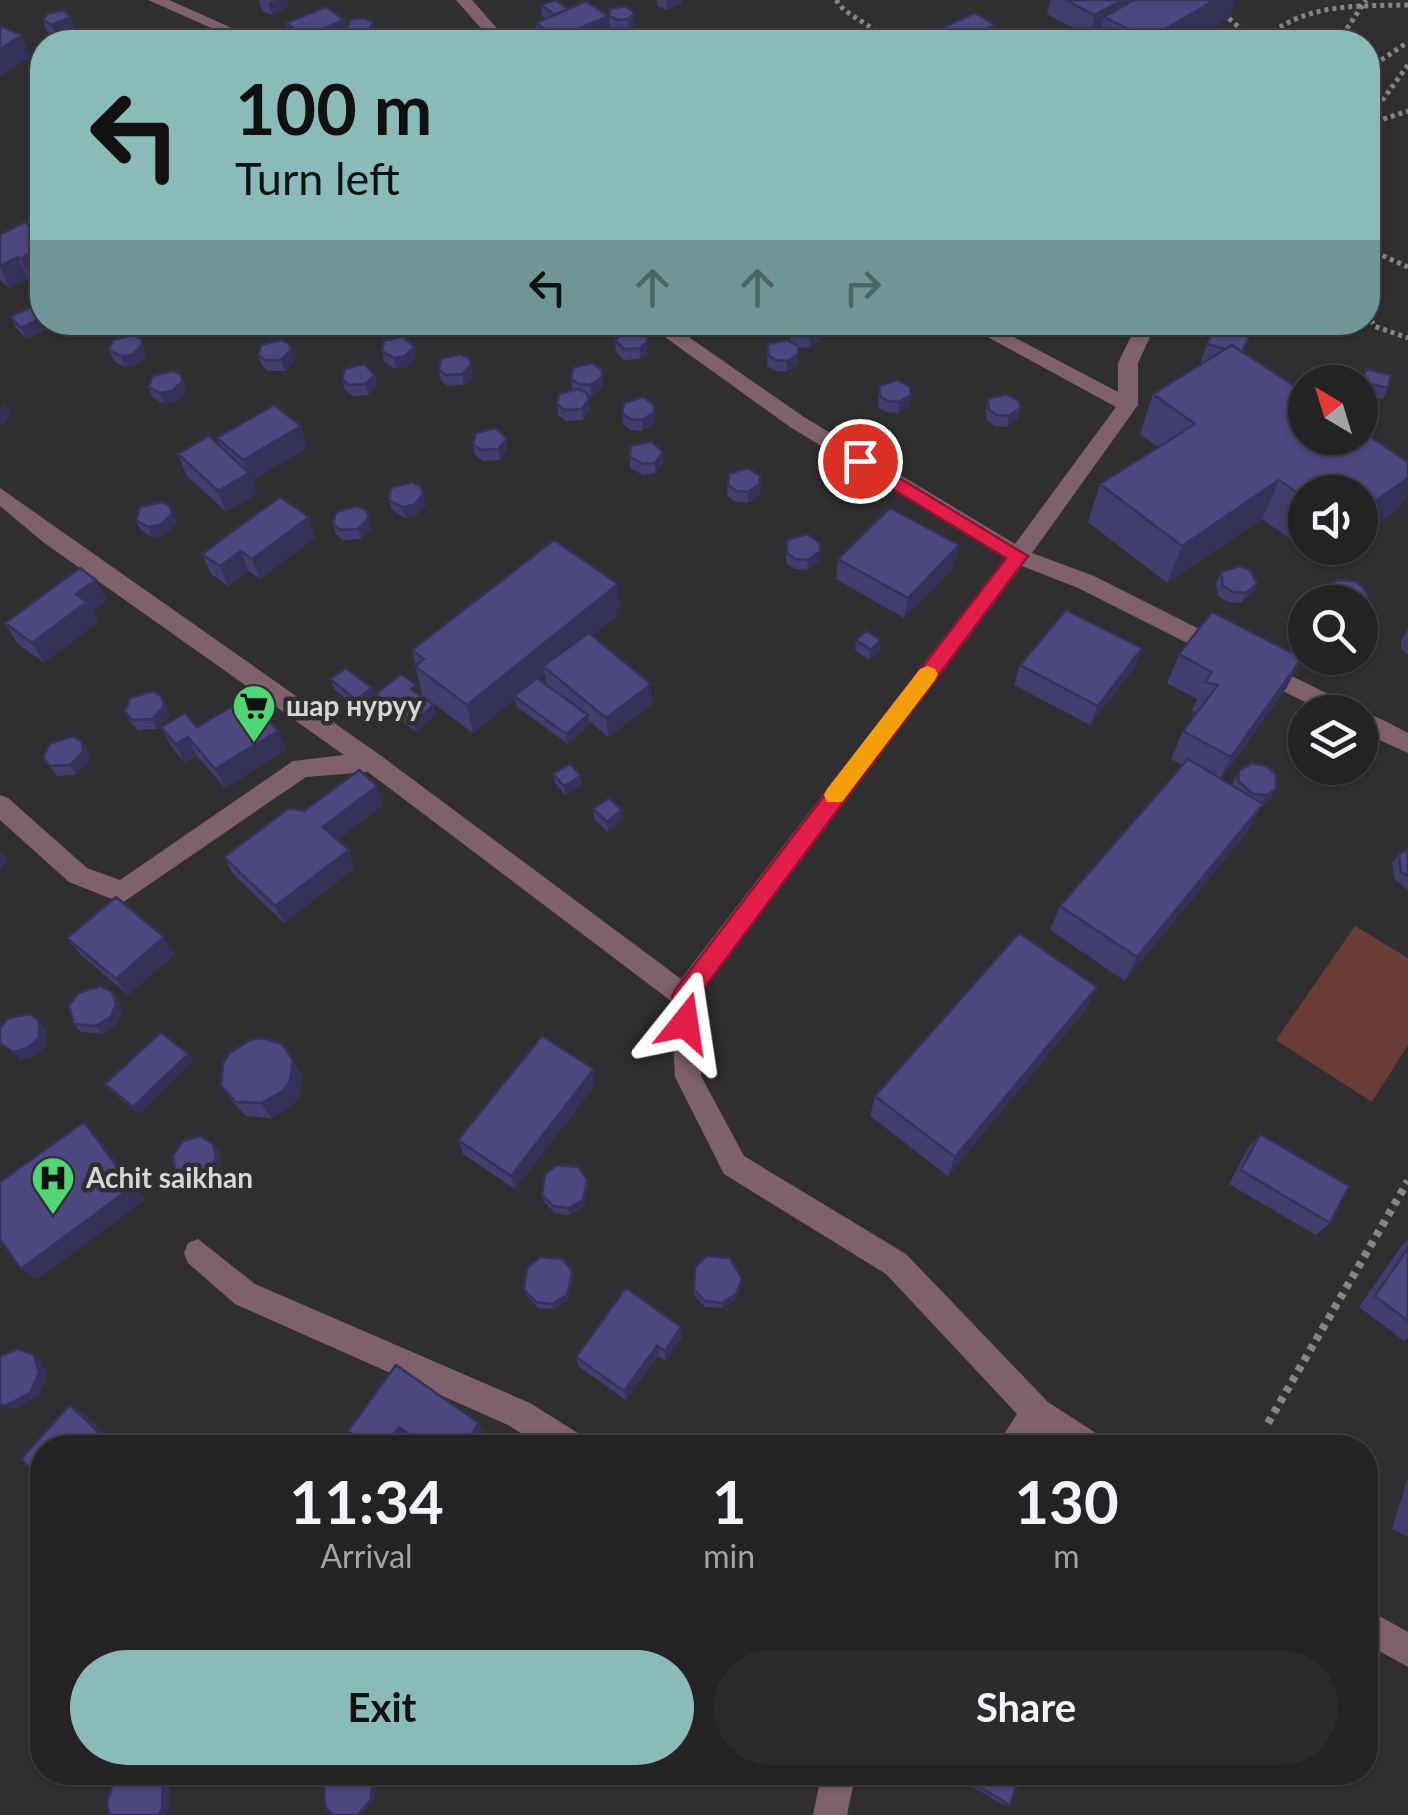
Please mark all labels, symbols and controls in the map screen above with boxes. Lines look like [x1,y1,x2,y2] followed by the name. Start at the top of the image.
[235,66,432,150] text: 100 m
[70,70,200,200] icon: left
[235,151,400,205] text: Turn left
[520,260,575,315] icon: left
[625,260,680,315] icon: ahead
[730,260,785,315] icon: ahead
[835,260,890,315] icon: right
[1288,365,1378,455] north arrow
[1288,365,1378,785] map controls
[818,419,903,504] pin
[833,434,888,489] icon: arrive
[1288,475,1378,565] button: sound
[1288,585,1378,675] button: search
[231,683,277,744] supermarket icon: шар нуруу
[286,688,422,722] place label: шар нуруу
[1288,695,1378,785] button: layers
[633,971,737,1075] position arrow
[30,1155,76,1216] hospital icon: Achit saikhan
[85,1160,253,1194] place label: Achit saikhan
[289,1465,444,1537] text: 11:34
[712,1465,747,1537] text: 1
[1014,1465,1119,1537] text: 130
[320,1536,413,1575] text: Arrival
[703,1536,755,1575] text: min
[1053,1536,1080,1575] text: m
[70,1650,694,1765] button: Exit
[714,1650,1338,1765] button: Share

